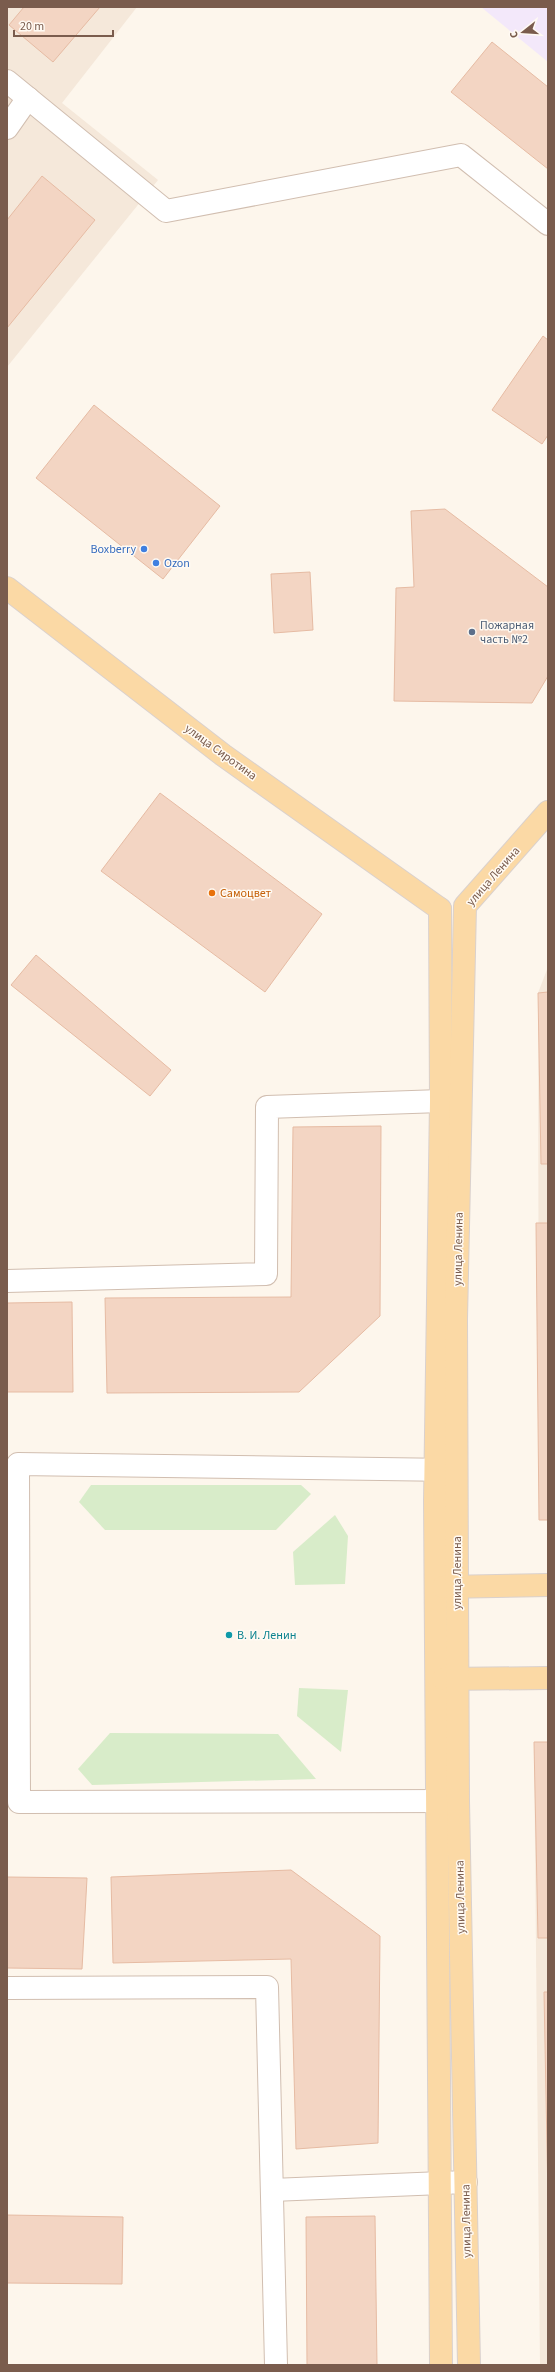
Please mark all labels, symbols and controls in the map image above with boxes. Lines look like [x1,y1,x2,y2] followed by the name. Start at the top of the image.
[14,12,113,38] scale bar
[503,12,543,52] north arrow
[20,18,44,35] text: 20 m
[506,29,522,40] text: С
[90,541,136,558] place label: Boxberry
[139,544,149,554] marker: Boxberry
[164,555,190,572] place label: Ozon
[151,558,161,568] marker: Ozon
[480,617,534,648] place label: Пожарная часть №2
[467,627,477,637] marker: Пожарная часть №2
[181,720,260,784] street label: улица Сиротина
[463,843,524,910] street label: улица Ленина
[220,885,272,902] place label: Самоцвет
[207,888,217,898] marker: Самоцвет
[449,1212,468,1286] street label: улица Ленина
[449,1536,466,1610] street label: улица Ленина
[237,1627,297,1644] place label: В. И. Ленин
[224,1630,234,1640] marker: В. И. Ленин
[451,1860,470,1934] street label: улица Ленина
[457,2184,476,2258] street label: улица Ленина

